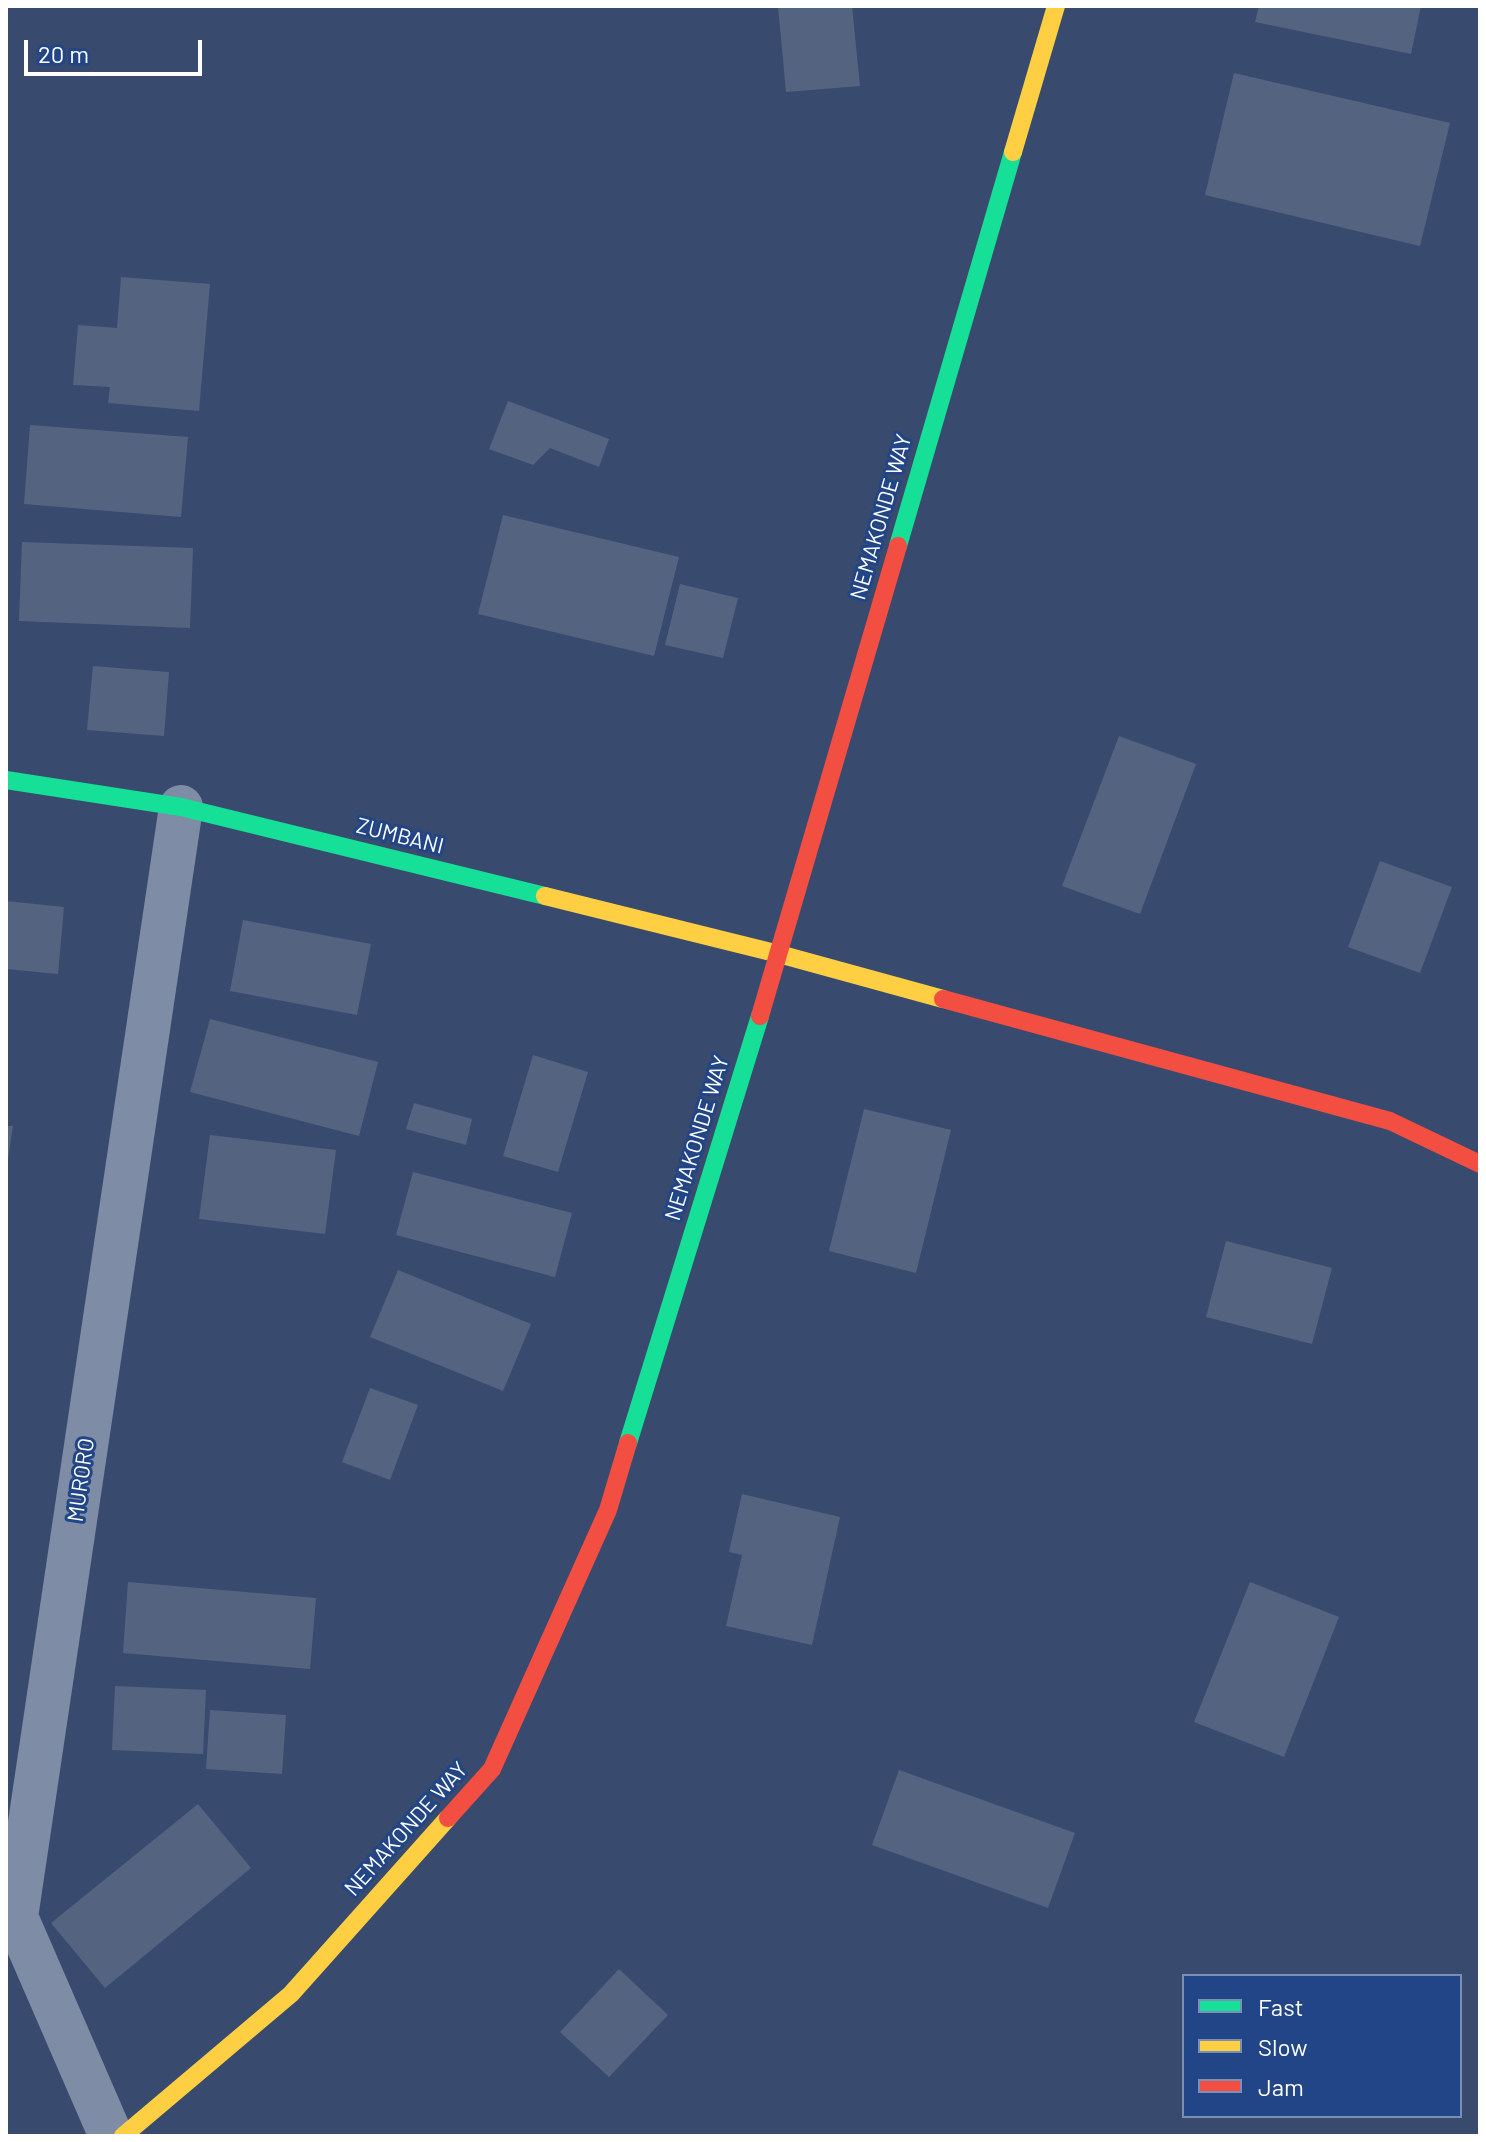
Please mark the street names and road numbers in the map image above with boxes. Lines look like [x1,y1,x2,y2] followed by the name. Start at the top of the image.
[845,431,917,603] street label: NEMAKONDE WAY
[353,812,447,860] street label: ZUMBANI
[659,1052,735,1224] street label: NEMAKONDE WAY
[62,1436,100,1524] street label: MURORO
[339,1757,473,1901] street label: NEMAKONDE WAY

